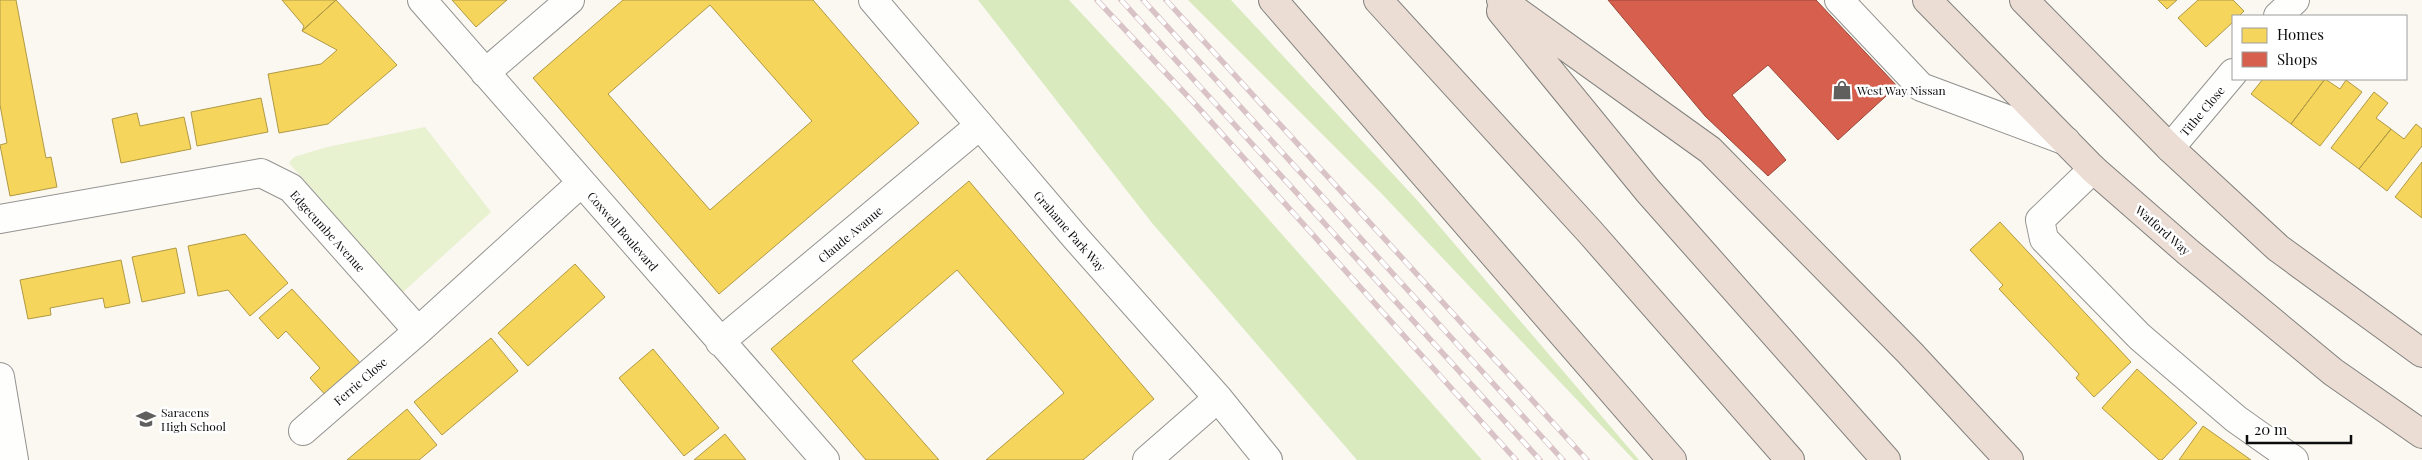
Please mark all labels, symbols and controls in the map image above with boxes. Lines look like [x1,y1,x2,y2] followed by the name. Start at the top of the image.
[2232,15,2407,80] legend
[2277,24,2324,44] text: Homes
[2277,49,2318,69] text: Shops
[1831,79,1853,101] shop icon: West Way Nissan
[1856,82,1946,98] place label: West Way Nissan
[2176,83,2228,139] street label: Tithe Close
[287,187,369,275] street label: Edgecumbe Avenue
[1031,187,1109,275] street label: Grahame Park Way
[584,188,662,274] street label: Coxwell Boulevard
[2131,201,2194,258] street label: Watford Way
[814,202,886,266] street label: Claude Avanue
[330,353,390,409] street label: Ferrie Close
[161,404,226,434] place label: Saracens High School
[135,408,157,430] school or university icon: Saracens High School
[2247,412,2351,444] scale bar
[2254,419,2288,439] text: 20 m

